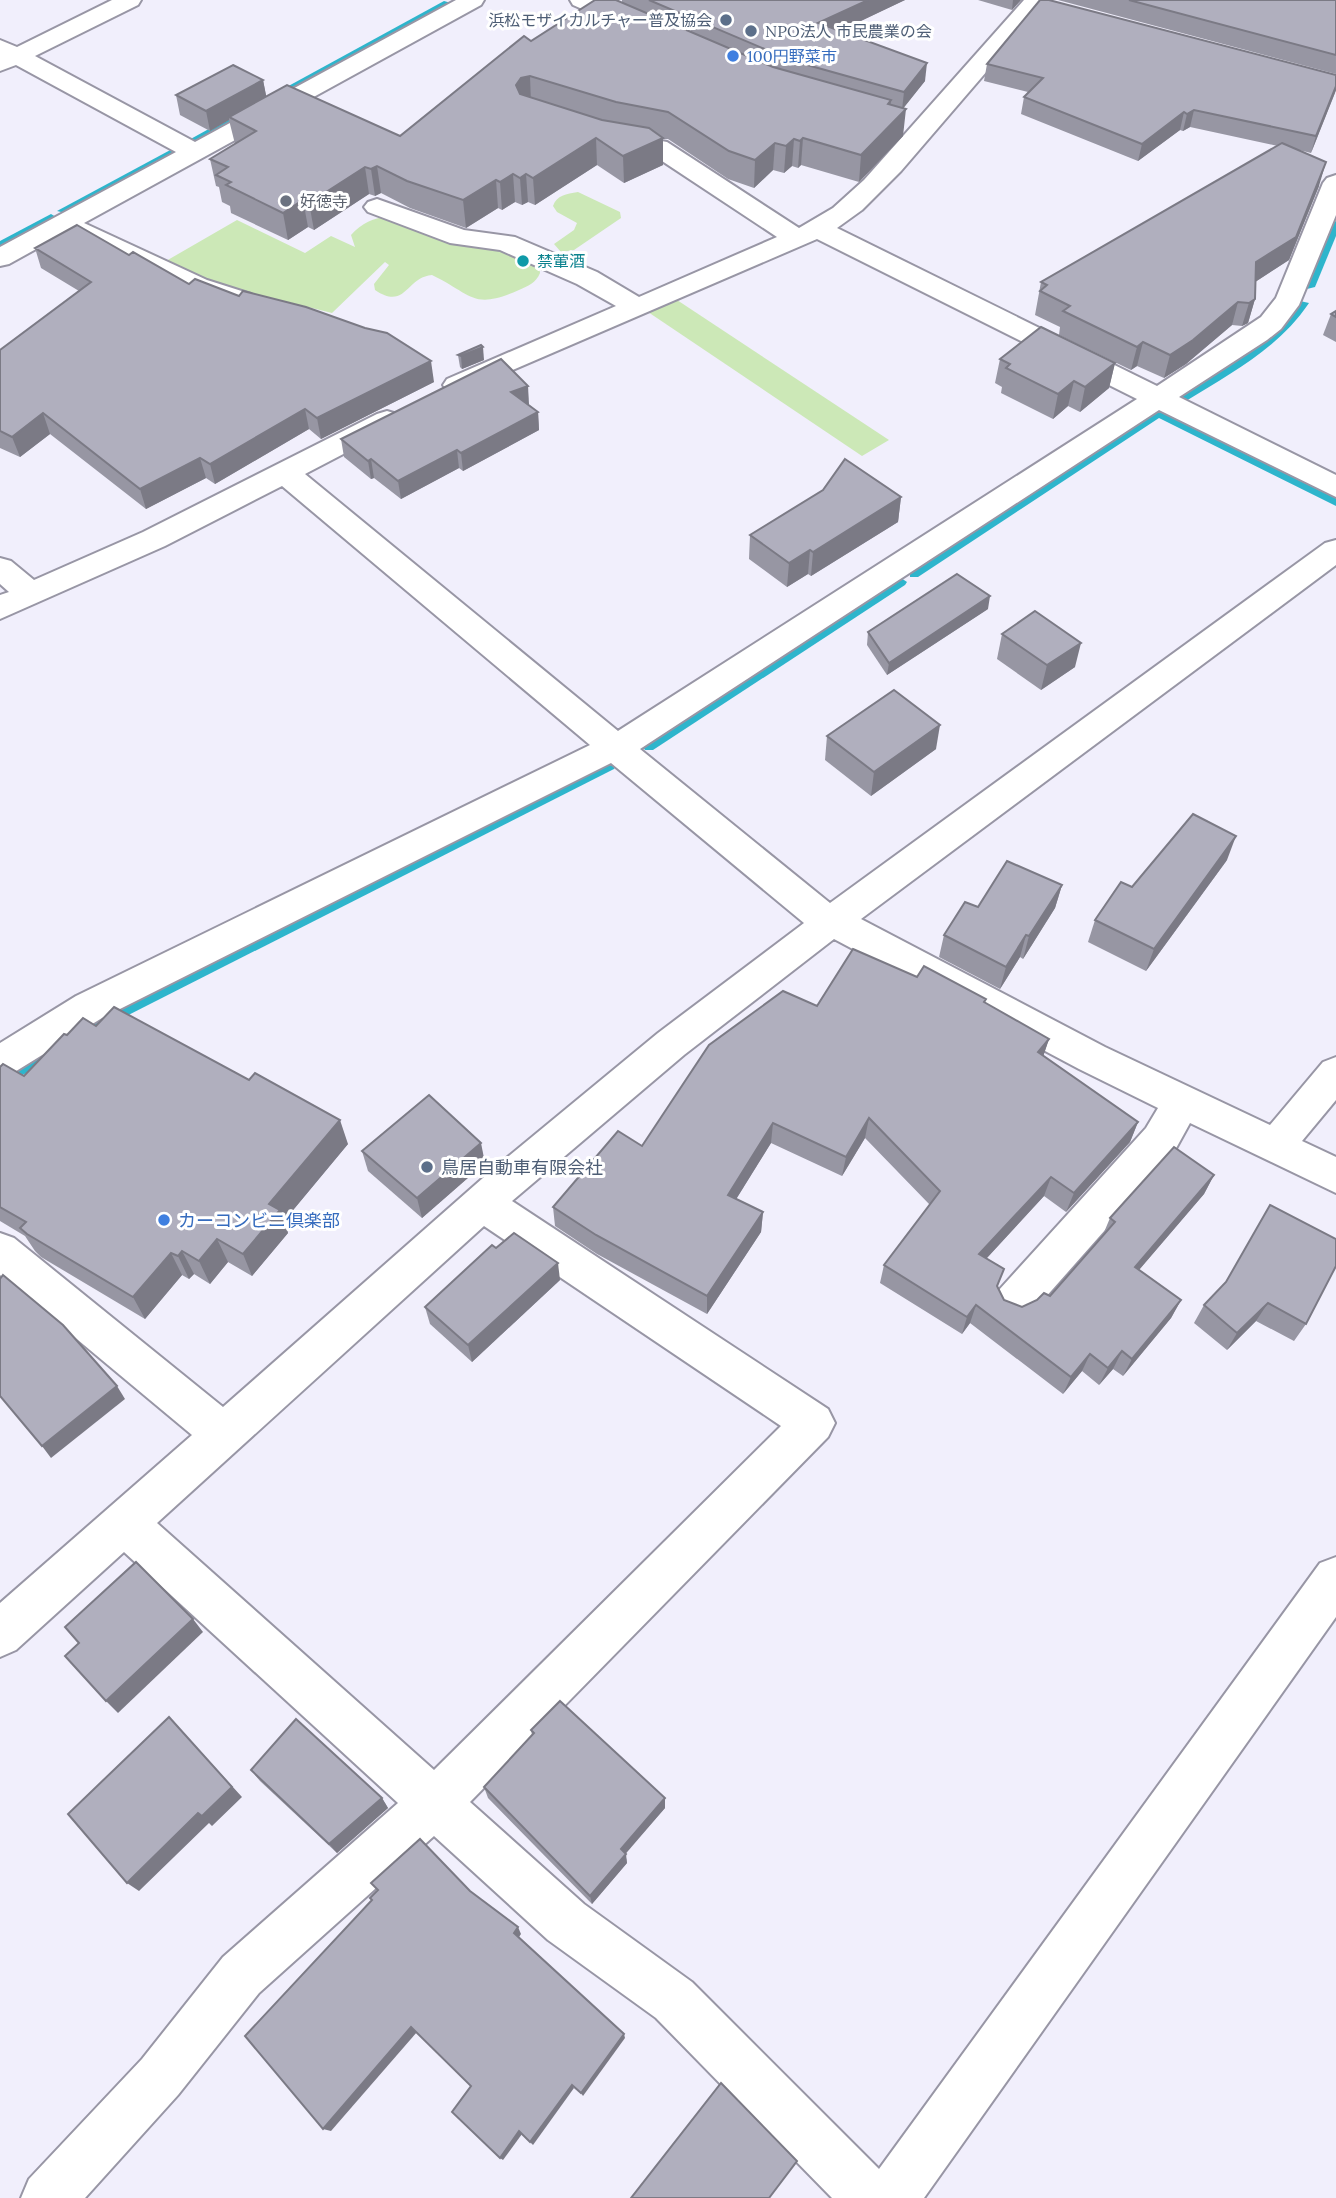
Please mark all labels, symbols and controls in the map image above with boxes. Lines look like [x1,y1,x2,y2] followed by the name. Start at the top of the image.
[488,10,712,30] place label: 浜松モザイカルチャー普及協会
[718,12,734,28] marker: 浜松モザイカルチャー普及協会
[765,21,932,41] place label: NPO法人 市民農業の会
[743,23,759,39] marker: NPO法人 市民農業の会
[747,46,837,66] place label: 100円野菜市
[725,48,741,64] marker: 100円野菜市
[300,191,348,211] place label: 好徳寺
[278,193,294,209] marker: 好徳寺
[537,251,585,271] place label: 禁葷酒
[515,253,531,269] marker: 禁葷酒
[441,1156,603,1179] place label: 鳥居自動車有限会社
[419,1159,435,1175] marker: 鳥居自動車有限会社
[178,1209,340,1232] place label: カーコンビニ倶楽部
[156,1212,172,1228] marker: カーコンビニ倶楽部

